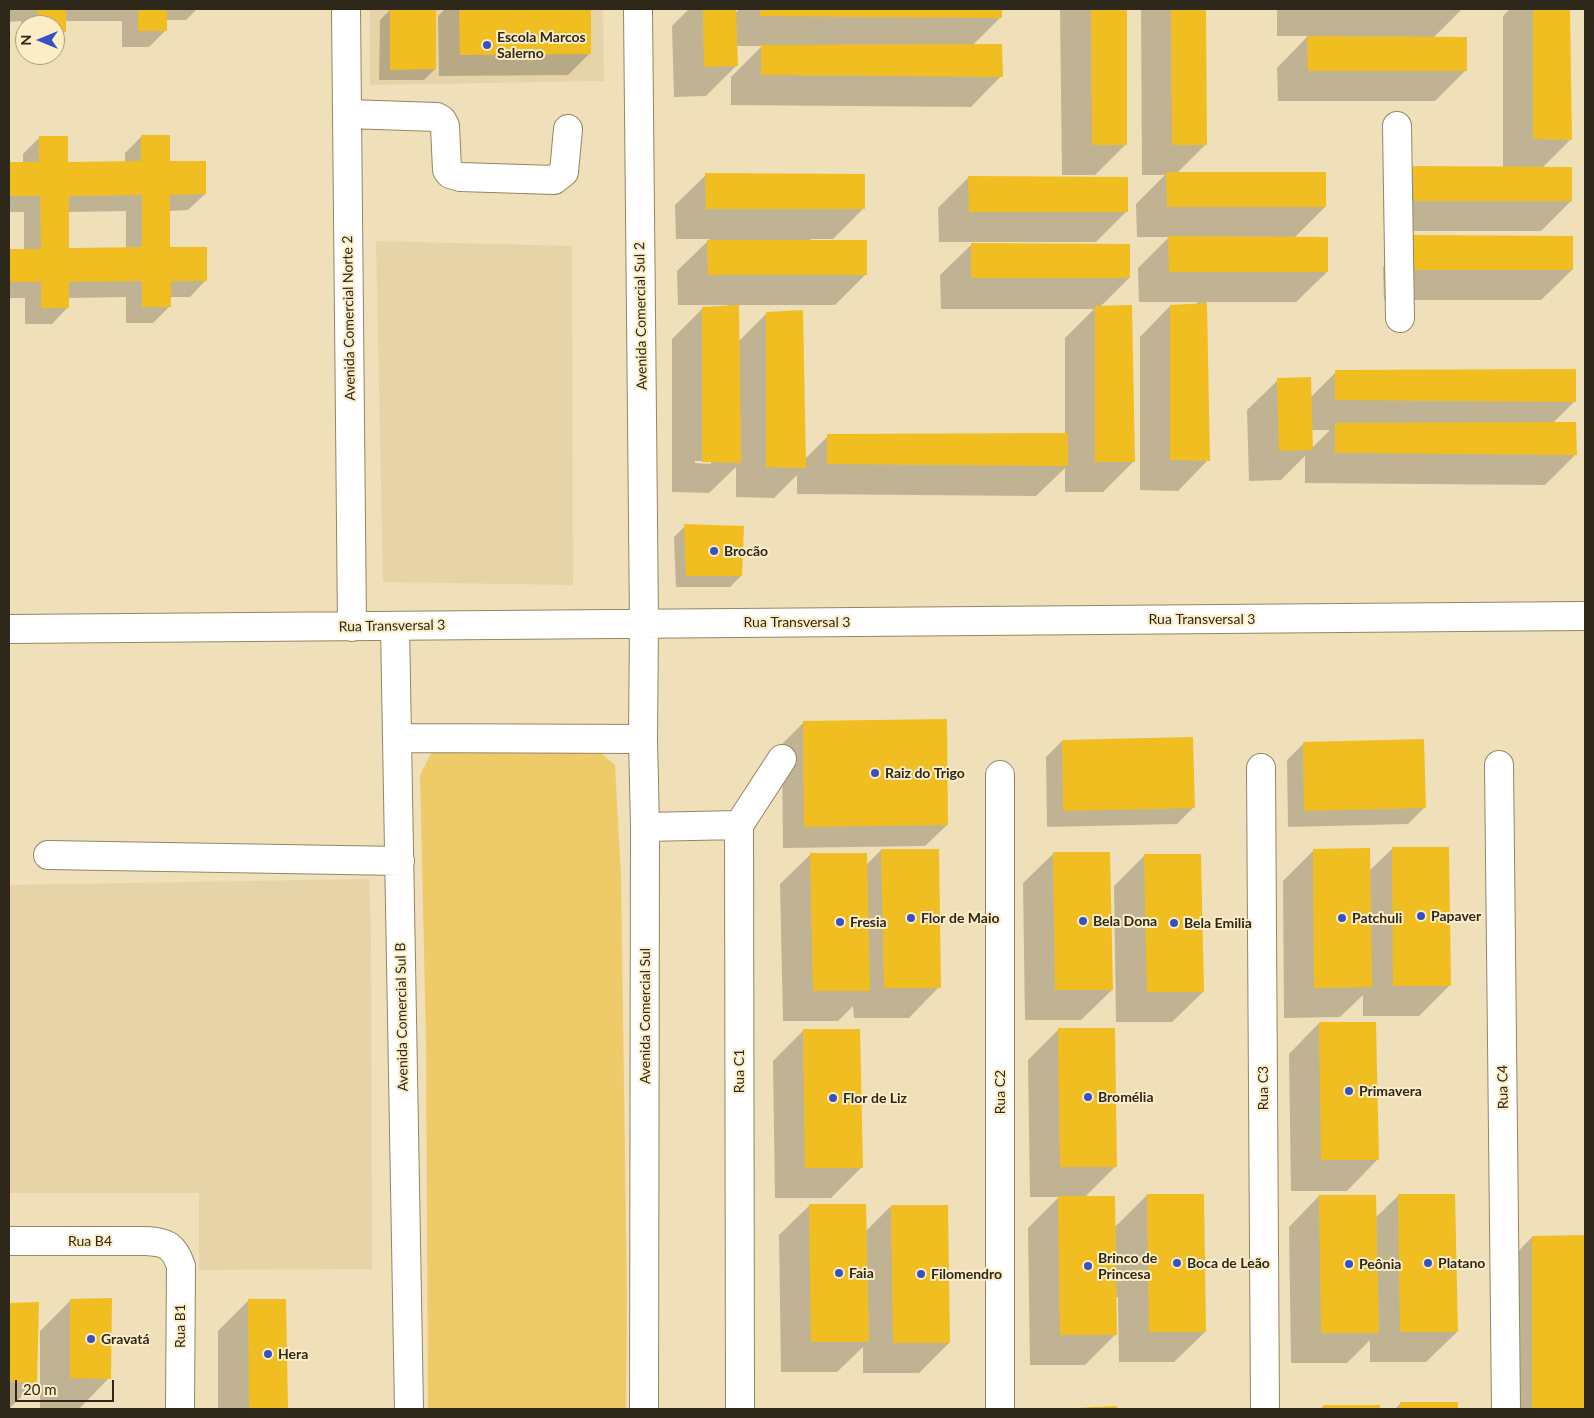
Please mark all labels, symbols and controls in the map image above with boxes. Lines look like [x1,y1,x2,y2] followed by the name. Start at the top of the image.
[15,15,65,65] north arrow
[497,29,586,62] place label: Escola Marcos Salerno
[17,35,34,45] text: N
[481,39,493,51] marker: Escola Marcos Salerno
[339,235,359,401] street label: Avenida Comercial Norte 2
[631,242,651,390] street label: Avenida Comercial Sul 2
[724,543,768,559] place label: Brocão
[708,545,720,557] marker: Brocão
[1149,611,1255,627] street label: Rua Transversal 3
[744,614,850,630] street label: Rua Transversal 3
[338,617,446,635] street label: Rua Transversal 3
[885,765,965,781] place label: Raiz do Trigo
[869,767,881,779] marker: Raiz do Trigo
[1431,908,1481,924] place label: Papaver
[921,910,1000,926] place label: Flor de Maio
[1352,910,1402,926] place label: Patchuli
[1415,910,1427,922] marker: Papaver
[905,912,917,924] marker: Flor de Maio
[1336,912,1348,924] marker: Patchuli
[1093,913,1157,929] place label: Bela Dona
[850,914,887,930] place label: Fresia
[1077,915,1089,927] marker: Bela Dona
[1184,915,1252,931] place label: Bela Emilia
[834,916,846,928] marker: Fresia
[1168,917,1180,929] marker: Bela Emilia
[392,942,412,1092] street label: Avenida Comercial Sul B
[637,948,653,1084] street label: Avenida Comercial Sul
[731,1049,747,1093] street label: Rua C1
[1494,1065,1512,1109] street label: Rua C4
[1255,1066,1271,1110] street label: Rua C3
[992,1070,1008,1114] street label: Rua C2
[1359,1083,1422,1099] place label: Primavera
[1343,1085,1355,1097] marker: Primavera
[1098,1089,1153,1105] place label: Bromélia
[843,1090,907,1106] place label: Flor de Liz
[1082,1091,1094,1103] marker: Bromélia
[827,1092,839,1104] marker: Flor de Liz
[68,1233,112,1249] street label: Rua B4
[1098,1250,1157,1282] place label: Brinco de Princesa
[1187,1255,1270,1271] place label: Boca de Leão
[1438,1255,1485,1271] place label: Platano
[1359,1256,1401,1272] place label: Peônia
[1171,1257,1183,1269] marker: Boca de Leão
[1422,1257,1434,1269] marker: Platano
[1343,1258,1355,1270] marker: Peônia
[1082,1260,1094,1272] marker: Brinco de Princesa
[849,1265,874,1281] place label: Faia
[931,1266,1002,1282] place label: Filomendro
[833,1267,845,1279] marker: Faia
[915,1268,927,1280] marker: Filomendro
[172,1304,188,1348] street label: Rua B1
[101,1331,150,1347] place label: Gravatá
[85,1333,97,1345] marker: Gravatá
[278,1346,308,1362] place label: Hera
[262,1348,274,1360] marker: Hera
[18,1370,116,1402] scale bar
[23,1380,57,1398] text: 20 m

